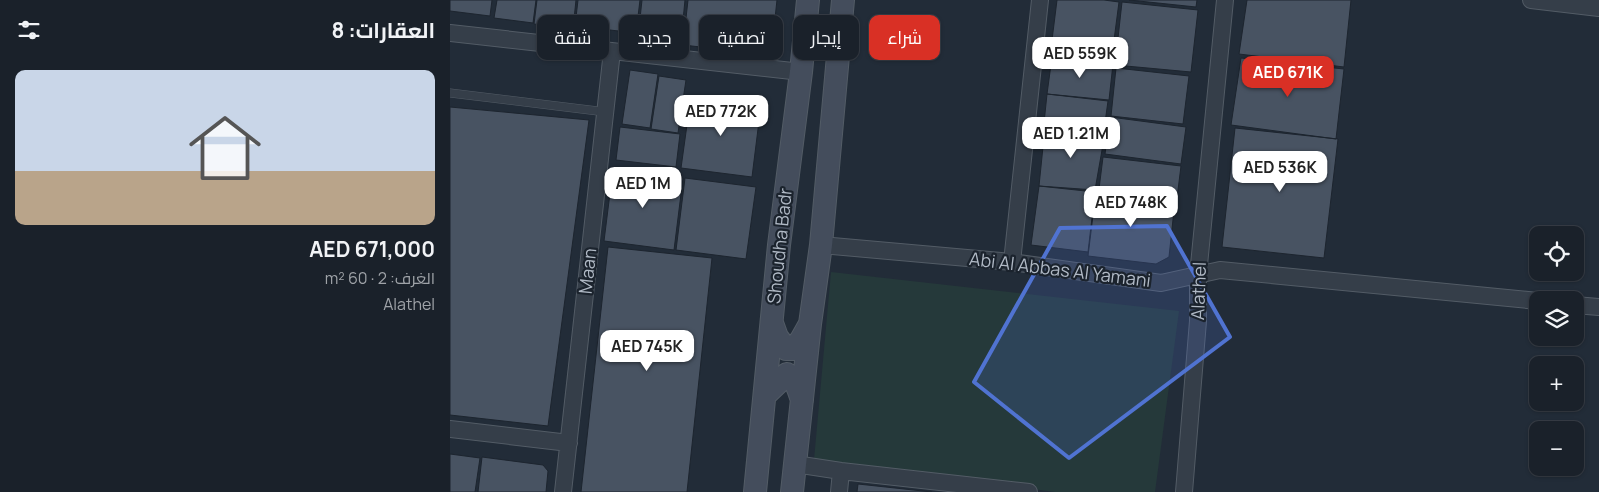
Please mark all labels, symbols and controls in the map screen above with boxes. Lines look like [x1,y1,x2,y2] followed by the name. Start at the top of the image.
[537,15,609,60] chip: شقة
[619,15,689,60] chip: جديد
[699,15,783,60] chip: تصفية
[793,15,859,60] chip: إيجار
[869,15,940,60] chip: شراء
[15,16,43,44] icon: filters
[331,16,435,44] text: العقارات: 8
[1028,36,1132,79] pin: AED 559K
[1043,42,1117,64] text: AED 559K
[1236,56,1340,98] pin: AED 671K
[1253,61,1323,83] text: AED 671K
[669,94,773,137] pin: AED 772K
[685,100,757,122] text: AED 772K
[180,103,270,193] icon: home
[1014,116,1128,159] pin: AED 1.21M
[1033,122,1109,144] text: AED 1.21M
[1228,150,1332,193] pin: AED 536K
[1243,156,1317,178] text: AED 536K
[602,166,684,209] pin: AED 1M
[615,172,671,194] text: AED 1M
[761,186,797,305] street label: Shoudha Badr
[1079,186,1183,228] pin: AED 748K
[1095,191,1167,213] text: AED 748K
[1529,226,1584,476] map controls
[1529,226,1584,281] button: locate
[309,235,435,263] text: AED 671,000
[968,246,1152,292] street label: Abi Al Abbas Al Yamani
[573,247,601,295] street label: Maan
[1185,261,1211,320] street label: Alathel
[325,267,435,289] text: الغرف: 2 · 60 m²
[1529,291,1584,346] button: layers
[383,293,435,315] text: Alathel
[595,330,699,372] pin: AED 745K
[611,335,683,357] text: AED 745K
[1529,356,1584,411] button: +
[1529,421,1584,476] button: −

